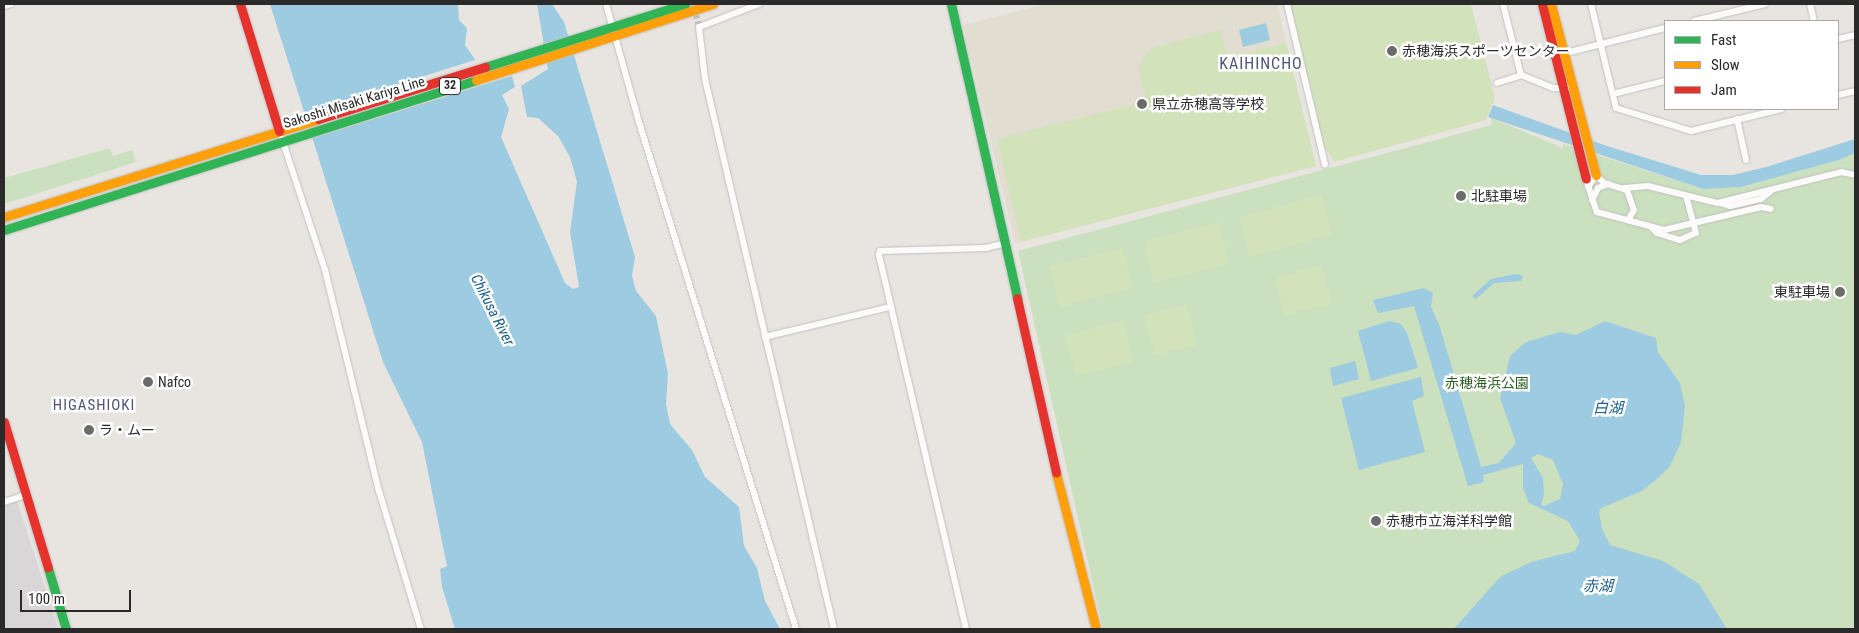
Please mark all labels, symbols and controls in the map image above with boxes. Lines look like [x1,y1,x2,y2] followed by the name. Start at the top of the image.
[1664,20,1839,110] legend
[1711,31,1736,49] text: Fast
[1402,43,1570,59] place label: 赤穂海浜スポーツセンター
[1386,45,1398,57] marker: 赤穂海浜スポーツセンター
[1218,54,1304,74] district label: KAIHINCHO
[1711,56,1740,74] text: Slow
[281,72,427,132] street label: Sakoshi Misaki Kariya Line
[439,76,461,95] road number: 32
[1711,81,1737,99] text: Jam
[1152,96,1264,112] place label: 県立赤穂高等学校
[1136,98,1148,110] marker: 県立赤穂高等学校
[1471,188,1527,204] place label: 北駐車場
[1455,190,1467,202] marker: 北駐車場
[466,271,518,349] water label: Chikusa River
[1774,284,1830,300] place label: 東駐車場
[1834,286,1846,298] marker: 東駐車場
[158,374,191,390] place label: Nafco
[1445,375,1529,391] park label: 赤穂海浜公園
[142,376,154,388] marker: Nafco
[52,397,136,415] district label: HIGASHIOKI
[1593,400,1623,418] water label: 白湖
[99,422,155,438] place label: ラ・ムー
[83,424,95,436] marker: ラ・ムー
[1386,513,1512,529] place label: 赤穂市立海洋科学館
[1370,515,1382,527] marker: 赤穂市立海洋科学館
[1583,578,1613,596] water label: 赤湖
[22,580,134,612] scale bar
[28,590,65,608] text: 100 m

